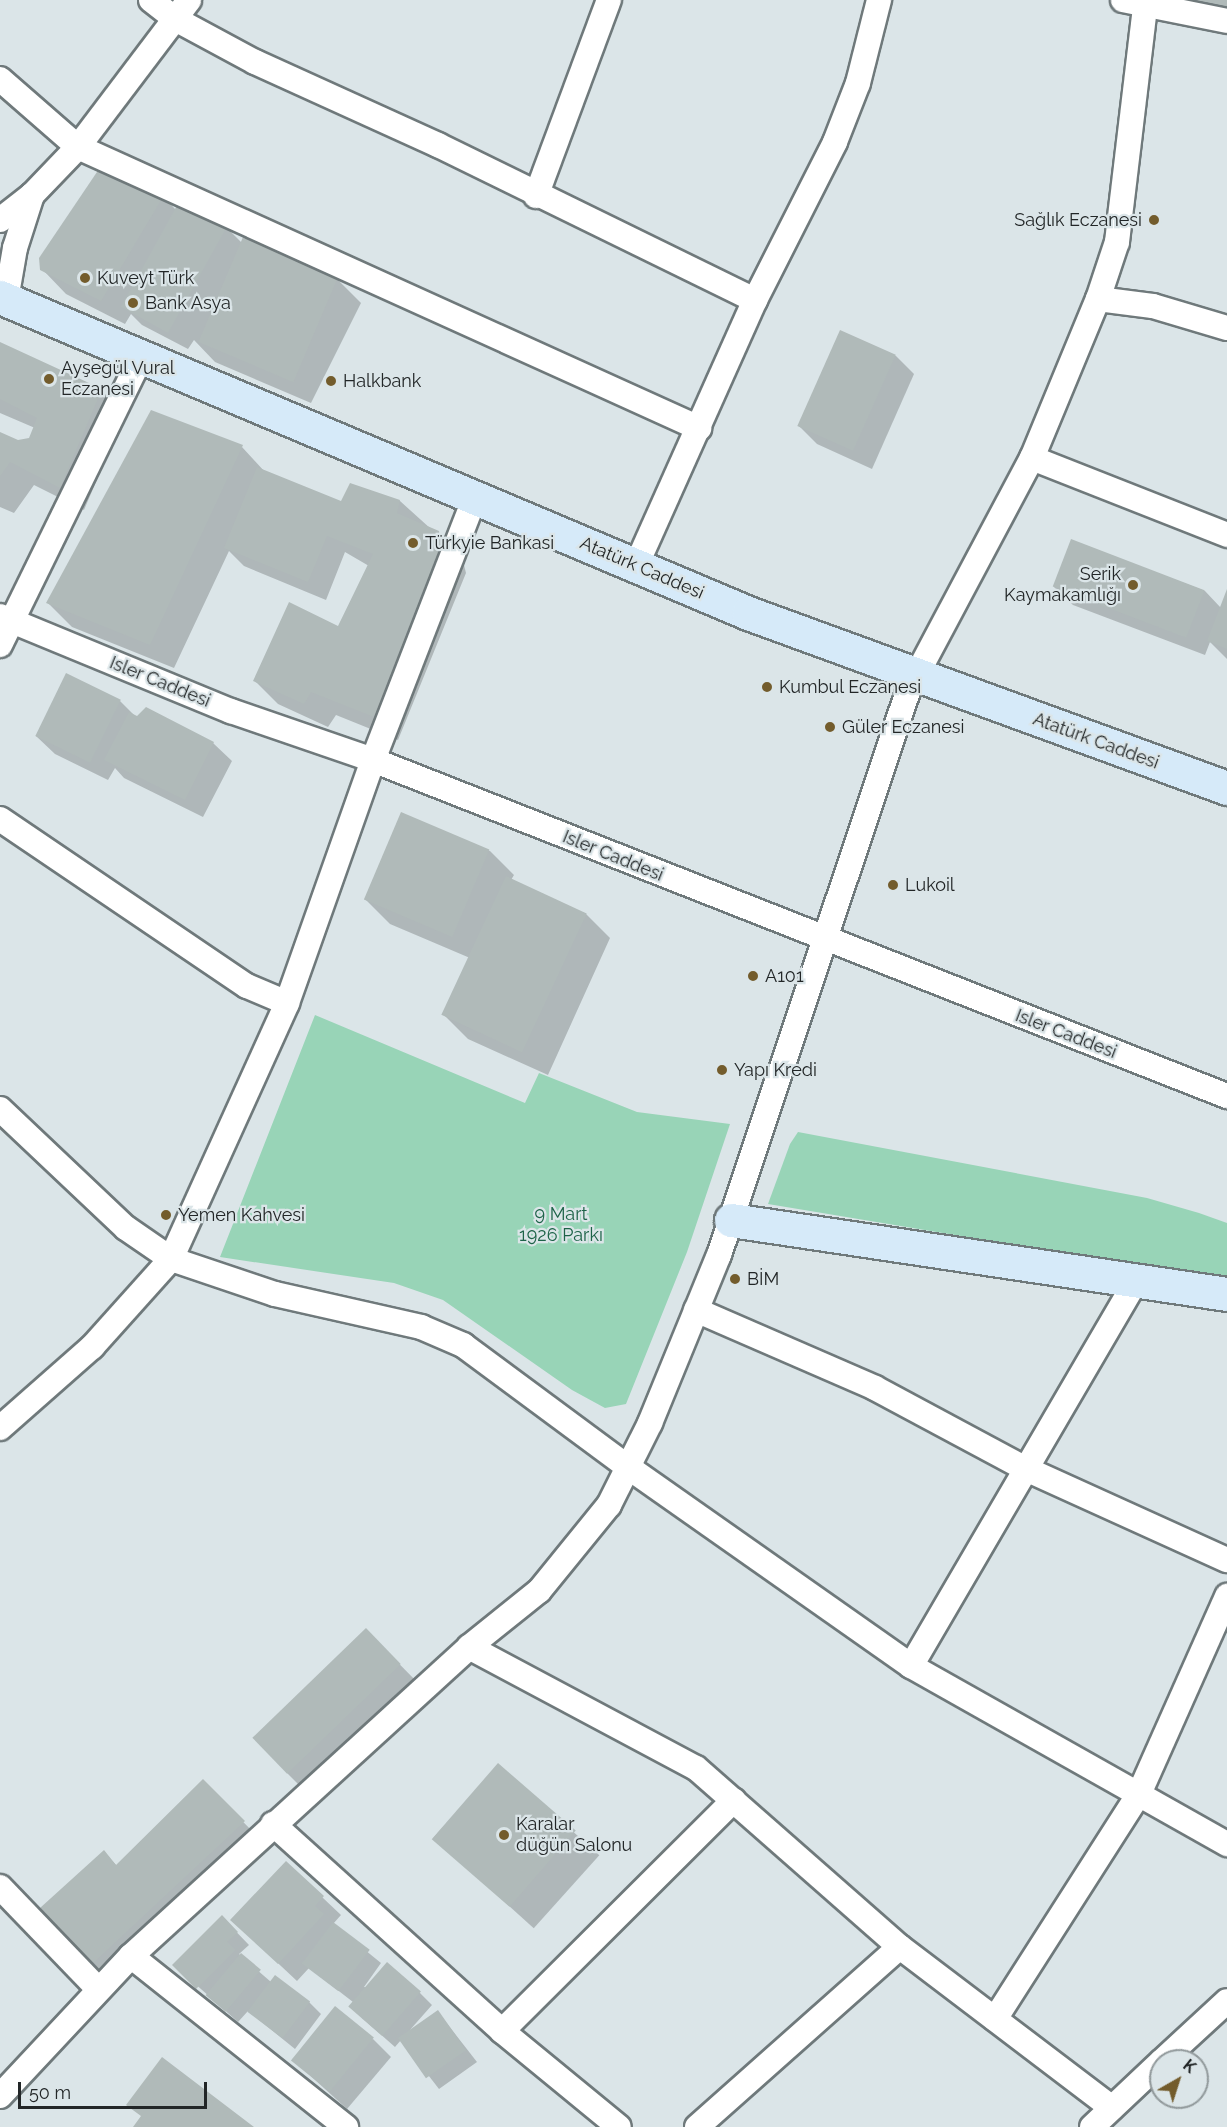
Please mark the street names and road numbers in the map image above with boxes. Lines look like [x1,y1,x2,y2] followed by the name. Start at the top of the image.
[577,532,707,604] street label: Atatürk Caddesi
[106,652,214,712] street label: Isler Caddesi
[1030,708,1162,774] street label: Atatürk Caddesi
[559,826,667,886] street label: Isler Caddesi
[1012,1005,1120,1063] street label: Isler Caddesi

